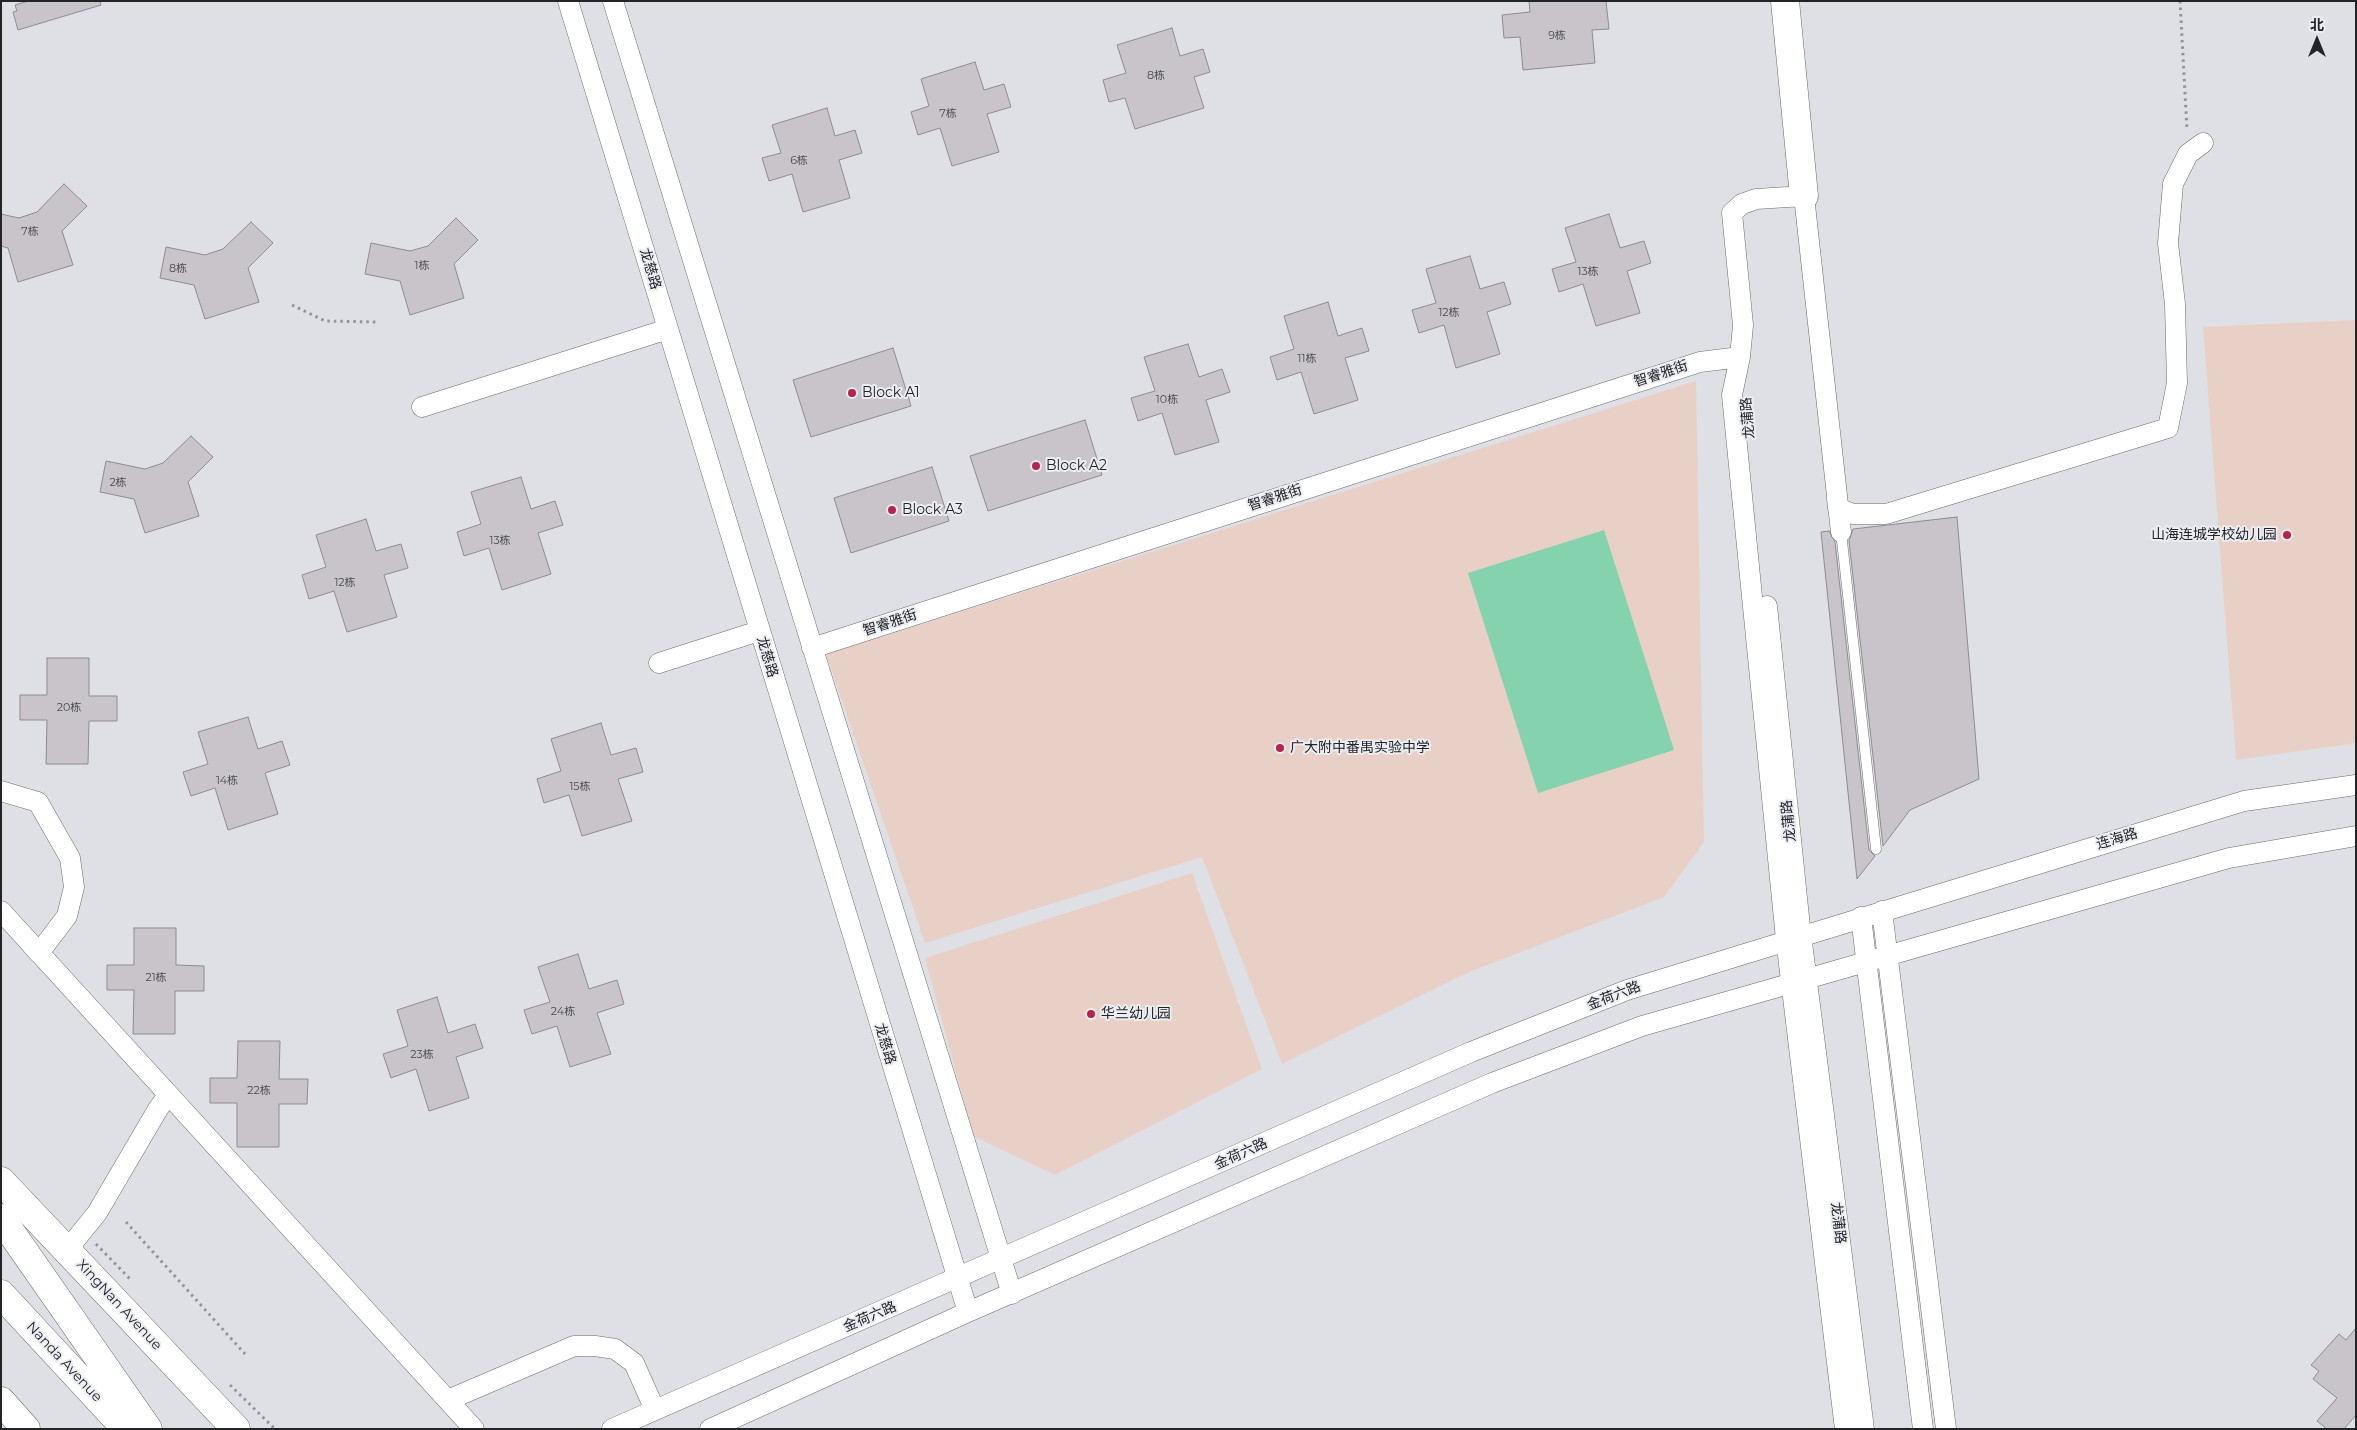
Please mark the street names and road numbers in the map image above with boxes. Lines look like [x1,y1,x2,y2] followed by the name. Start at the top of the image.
[636,246,664,292] street label: 龙慈路
[1632,357,1690,391] street label: 智睿雅街
[1738,396,1758,440] street label: 龙蒲路
[1246,481,1304,515] street label: 智睿雅街
[861,606,919,640] street label: 智睿雅街
[753,634,781,680] street label: 龙慈路
[1778,799,1800,843] street label: 龙蒲路
[2094,825,2140,853] street label: 连海路
[1585,978,1643,1014] street label: 金荷六路
[871,1021,899,1067] street label: 龙慈路
[1212,1135,1270,1173] street label: 金荷六路
[1827,1201,1849,1245] street label: 龙蒲路
[73,1256,165,1354] street label: XingNan Avenue
[841,1298,899,1336] street label: 金荷六路
[23,1318,105,1406] street label: Nanda Avenue

